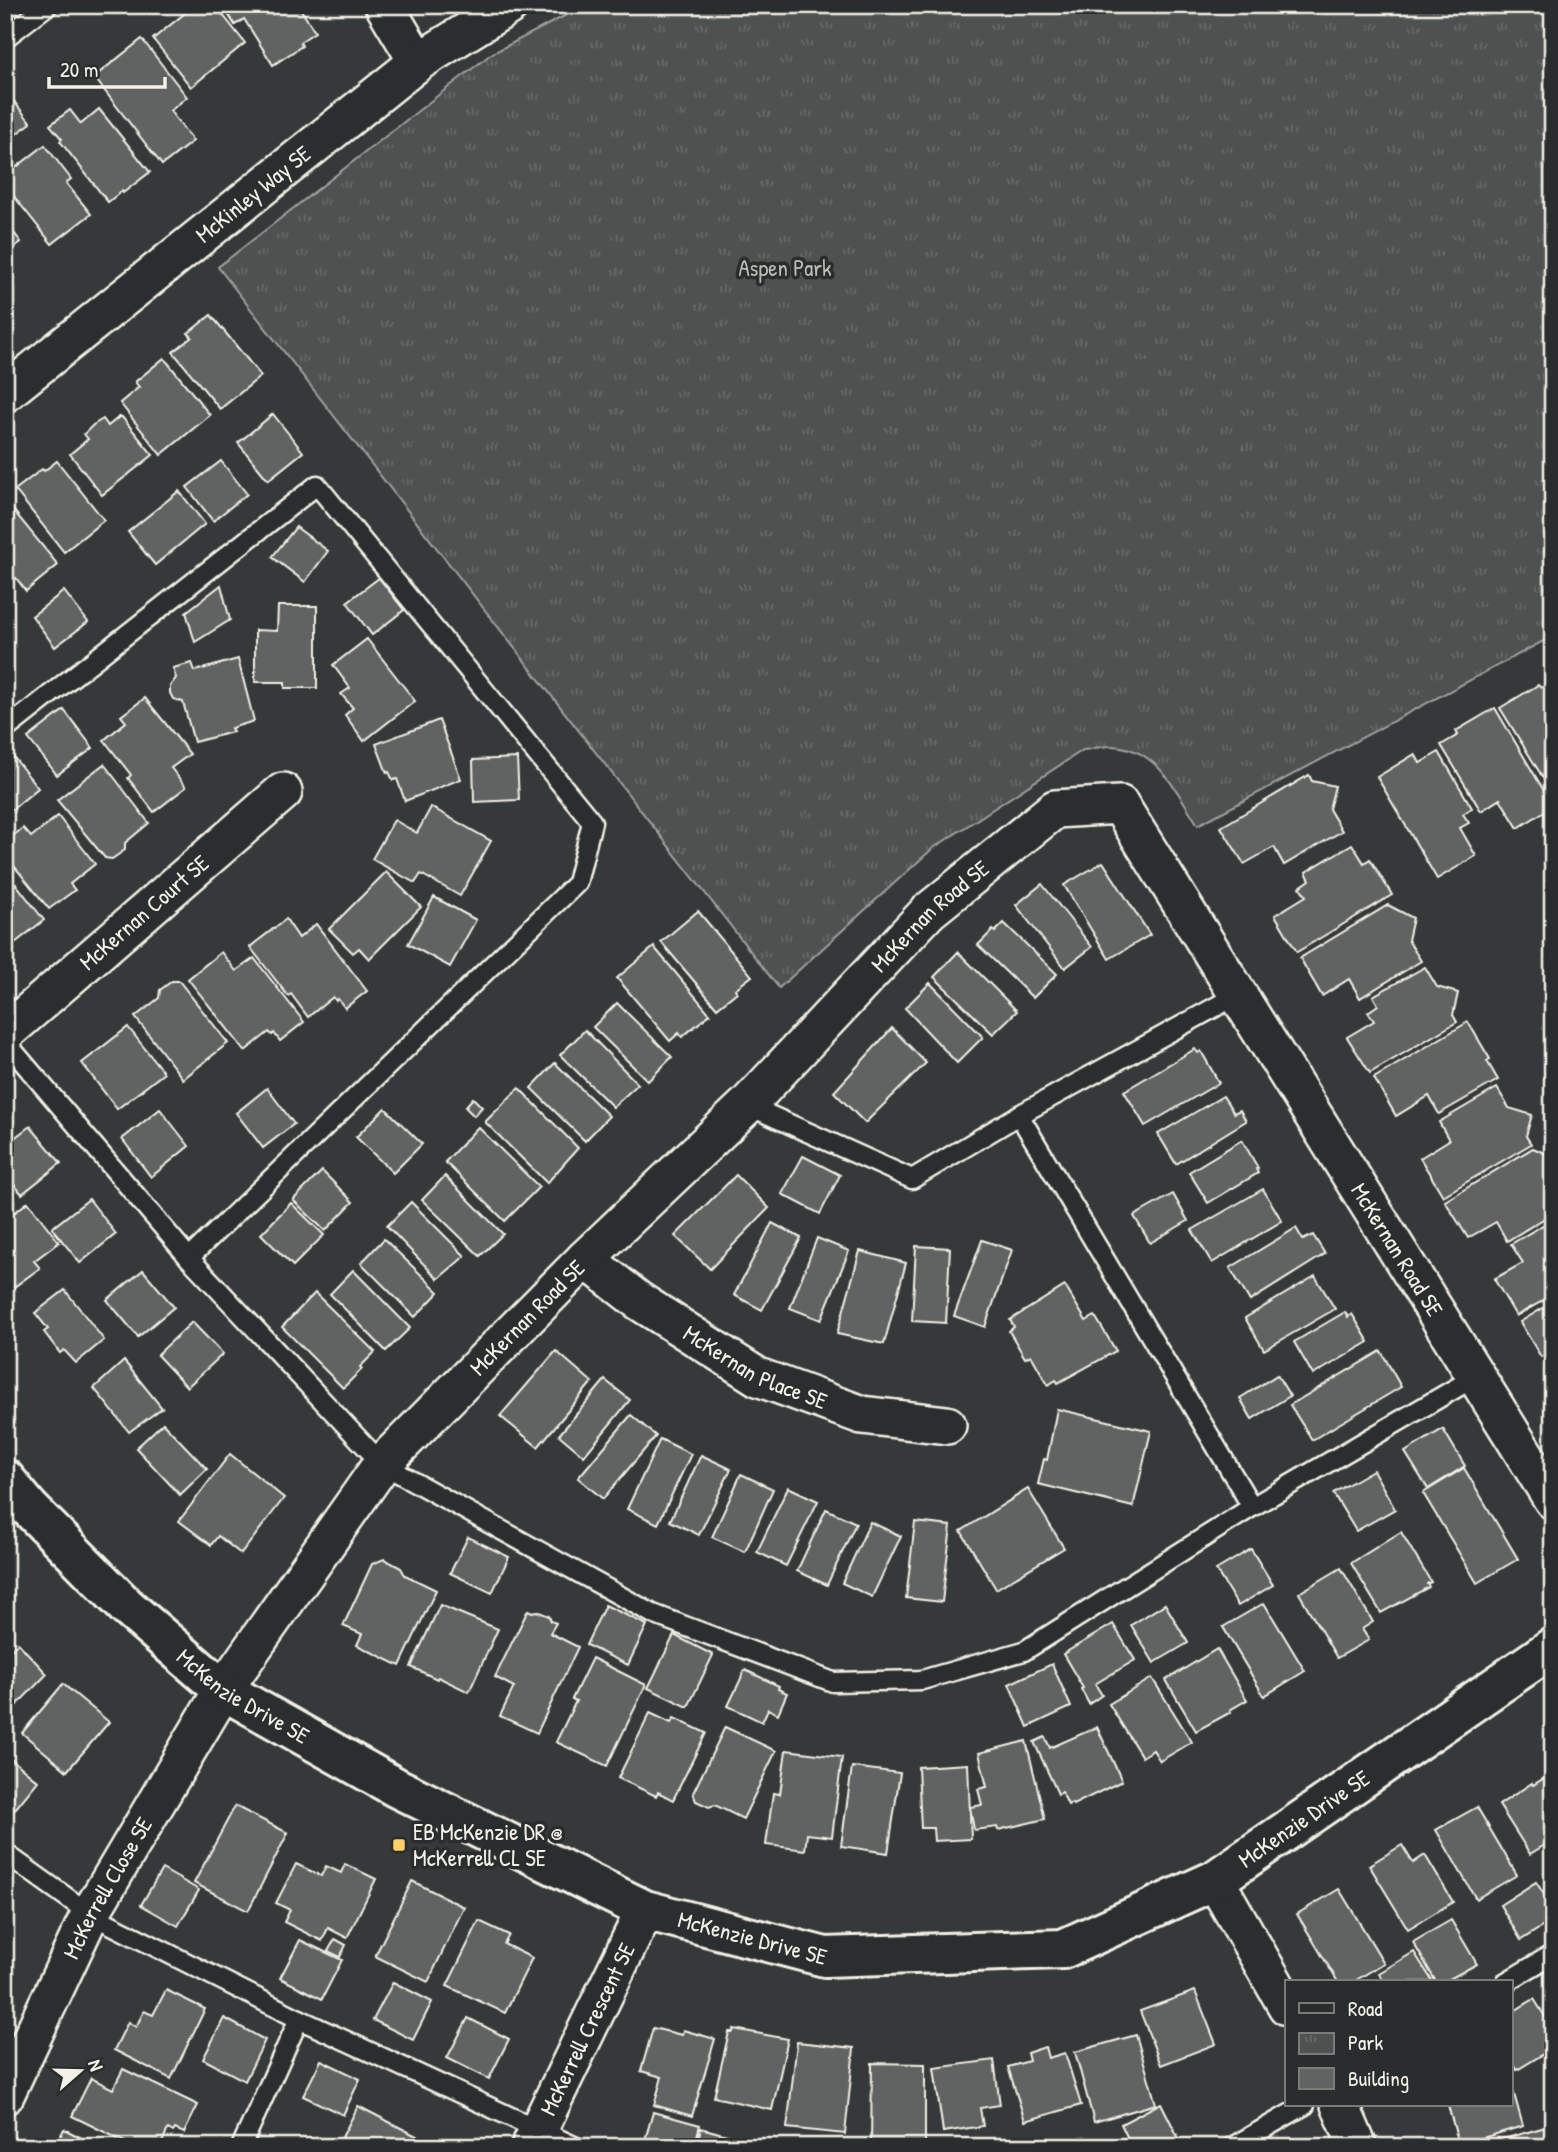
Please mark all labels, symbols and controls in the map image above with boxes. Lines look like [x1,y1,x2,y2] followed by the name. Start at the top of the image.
[49,46,164,90] scale bar
[60,55,98,84] text: 20 m
[189,138,317,249] street label: McKinley Way SE
[738,252,832,283] park label: Aspen Park
[72,847,215,977] street label: McKernan Court SE
[864,853,995,979] street label: McKernan Road SE
[1344,1177,1451,1322] street label: McKernan Road SE
[462,1252,591,1382] street label: McKernan Road SE
[678,1317,832,1416] street label: McKernan Place SE
[171,1641,315,1751] street label: McKenzie Drive SE
[1232,1762,1375,1874] street label: McKenzie Drive SE
[55,1811,159,1964] street label: McKerrell Close SE
[413,1816,563,1873] place label: EB McKenzie DR @ McKerrell CL SE
[391,1837,407,1853] marker: EB McKenzie DR @ McKerrell CL SE
[675,1903,831,1972] street label: McKenzie Drive SE
[532,1938,642,2120] street label: McKerrell Crescent SE
[1285,1980,1512,2106] legend
[1348,1994,1382,2023] text: Road
[1348,2028,1383,2057] text: Park
[46,2036,116,2106] north arrow
[82,2056,110,2074] text: N
[1348,2064,1409,2093] text: Building

